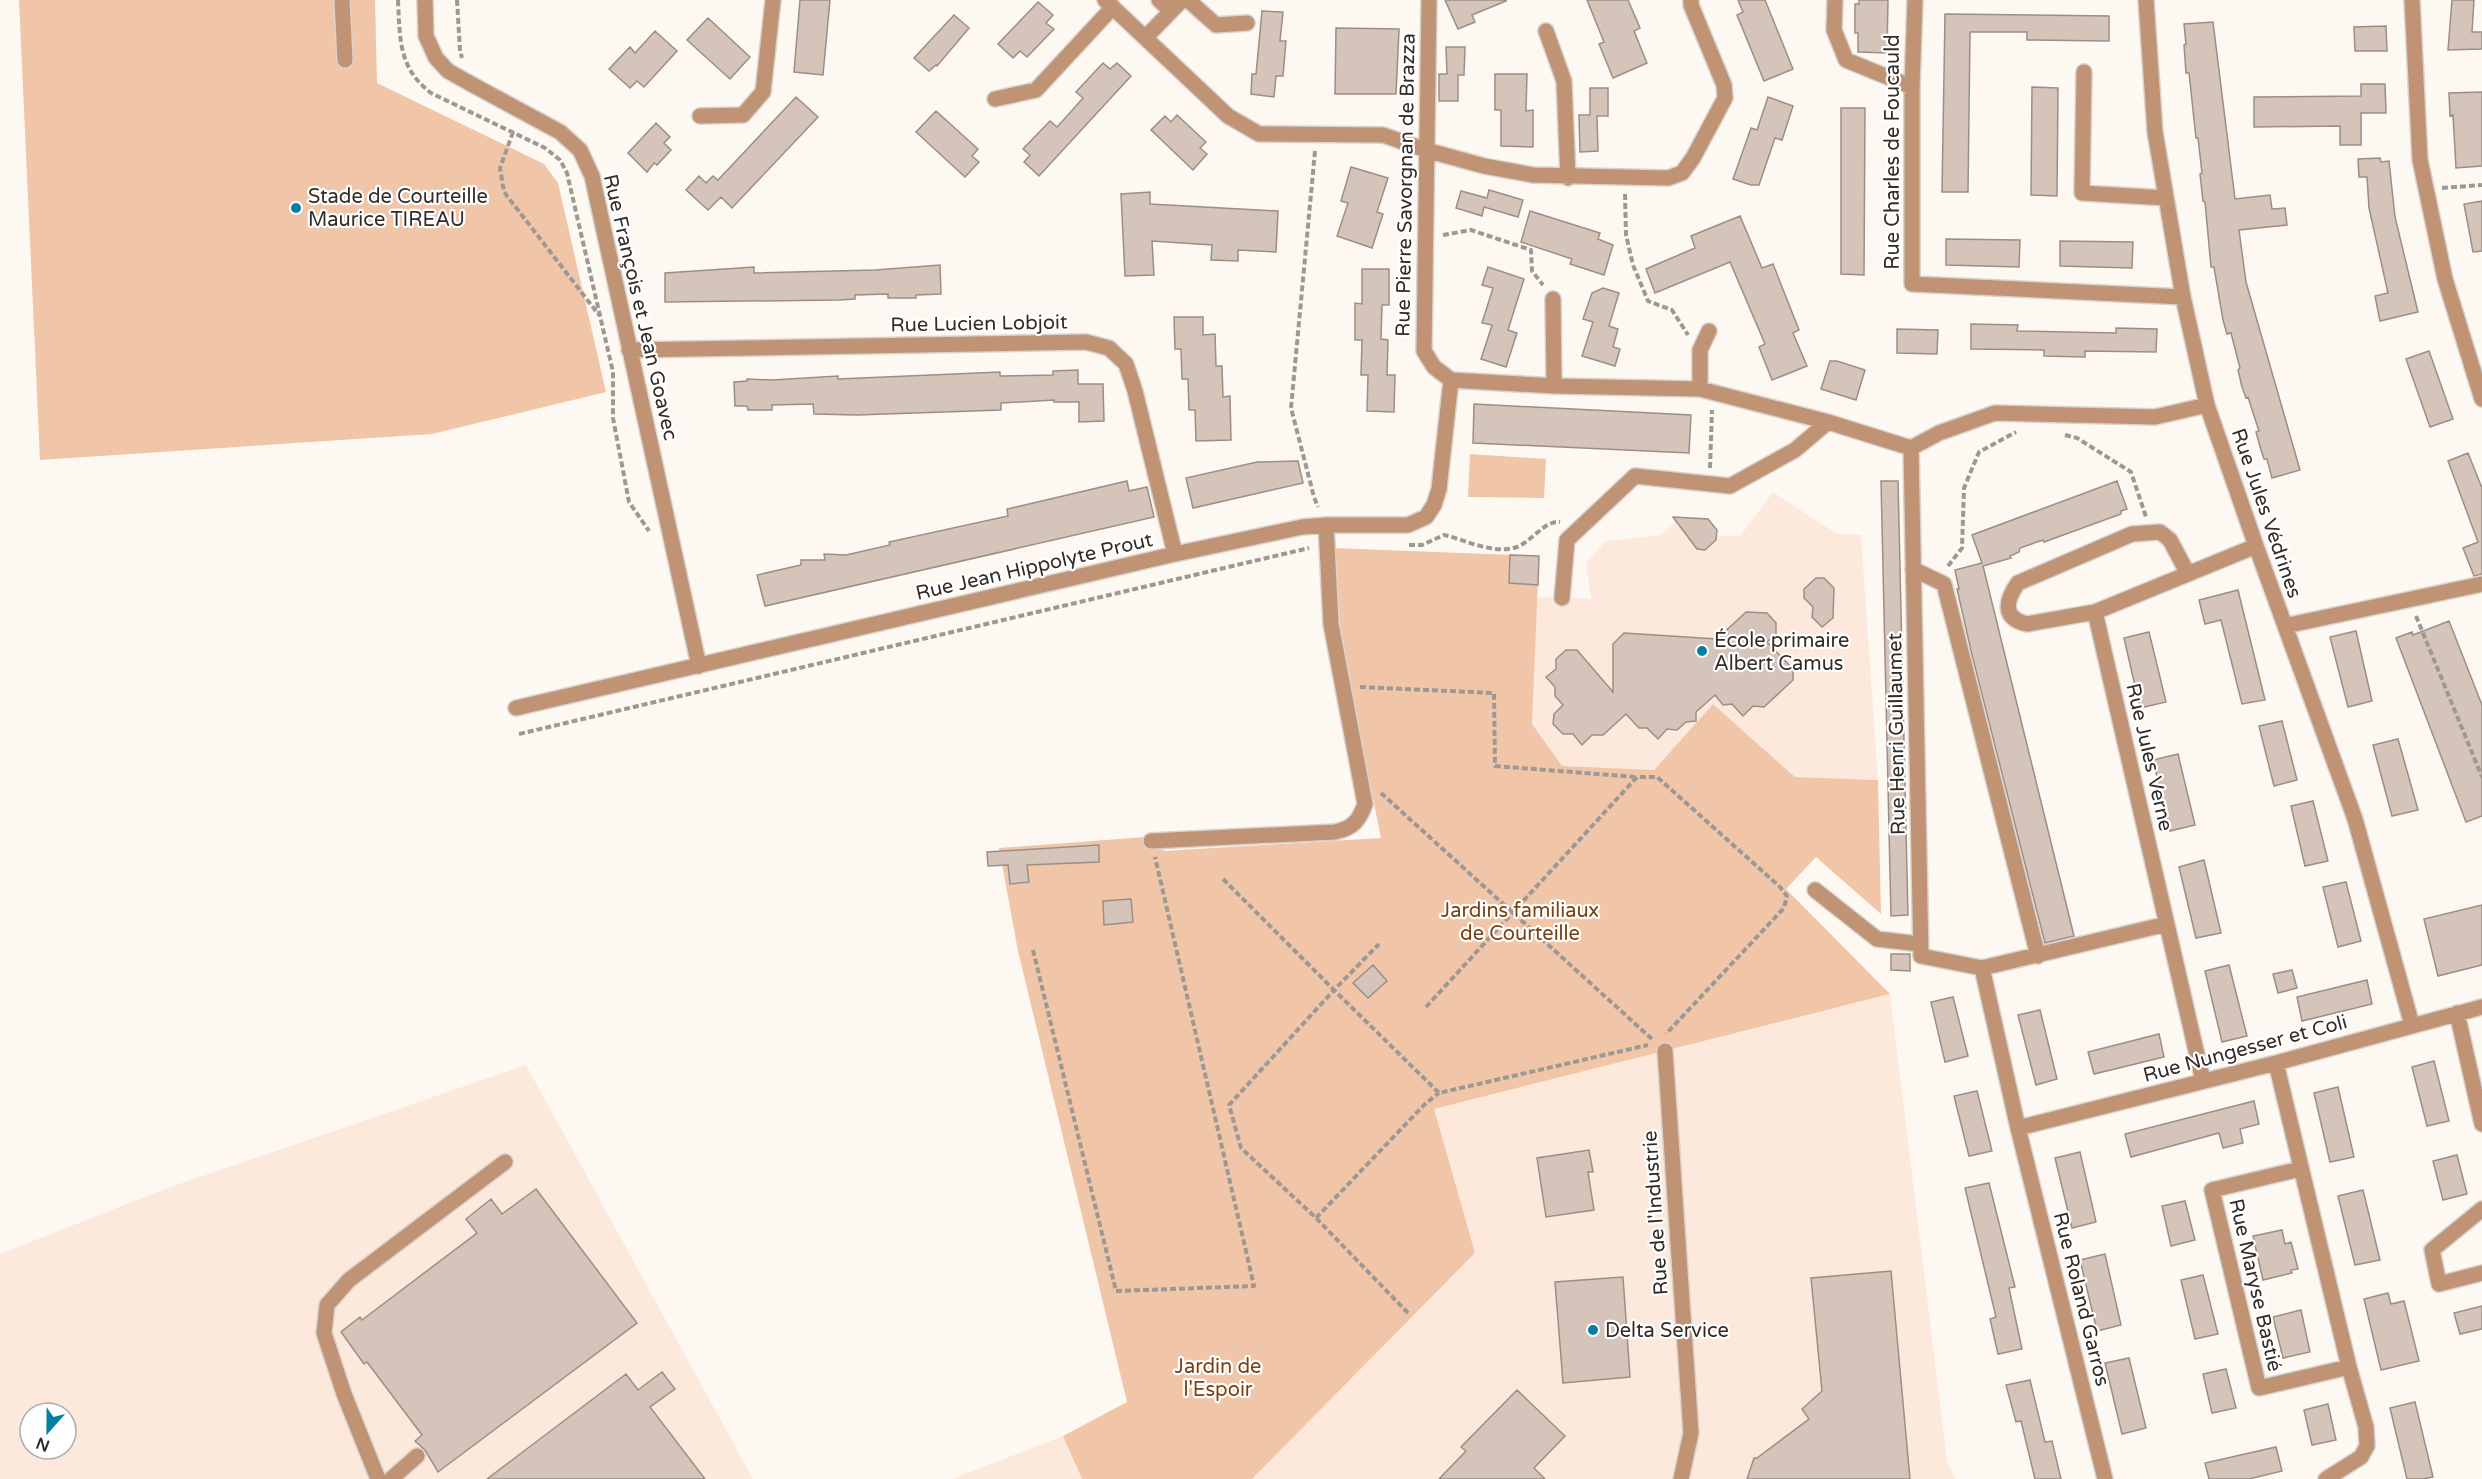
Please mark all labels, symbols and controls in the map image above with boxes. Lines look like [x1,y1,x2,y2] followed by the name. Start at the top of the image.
[1391,33,1421,337] street label: Rue Pierre Savorgnan de Brazza
[1881,34,1905,270] street label: Rue Charles de Foucauld
[598,172,682,443] street label: Rue François et Jean Goavec
[308,185,488,232] place label: Stade de Courteille Maurice TIREAU
[289,201,303,215] marker: Stade de Courteille Maurice TIREAU
[890,310,1068,338] street label: Rue Lucien Lobjoit
[2226,425,2306,601] street label: Rue Jules Védrines
[913,528,1155,606] street label: Rue Jean Hippolyte Prout
[1714,628,1849,676] place label: École primaire Albert Camus
[1883,632,1911,835] street label: Rue Henri Guillaumet
[1695,644,1709,658] marker: École primaire Albert Camus
[2120,681,2178,833] street label: Rue Jules Verne
[1441,899,1599,946] park label: Jardins familiaux de Courteille
[2141,1010,2350,1088] street label: Rue Nungesser et Coli
[1638,1130,1674,1296] street label: Rue de l'Industrie
[2223,1196,2287,1374] street label: Rue Maryse Bastié
[2048,1210,2114,1389] street label: Rue Roland Garros
[1605,1319,1729,1343] place label: Delta Service
[1586,1323,1600,1337] marker: Delta Service
[1175,1355,1261,1402] park label: Jardin de l'Espoir
[18,1401,78,1461] north arrow
[33,1432,53,1456] text: N

